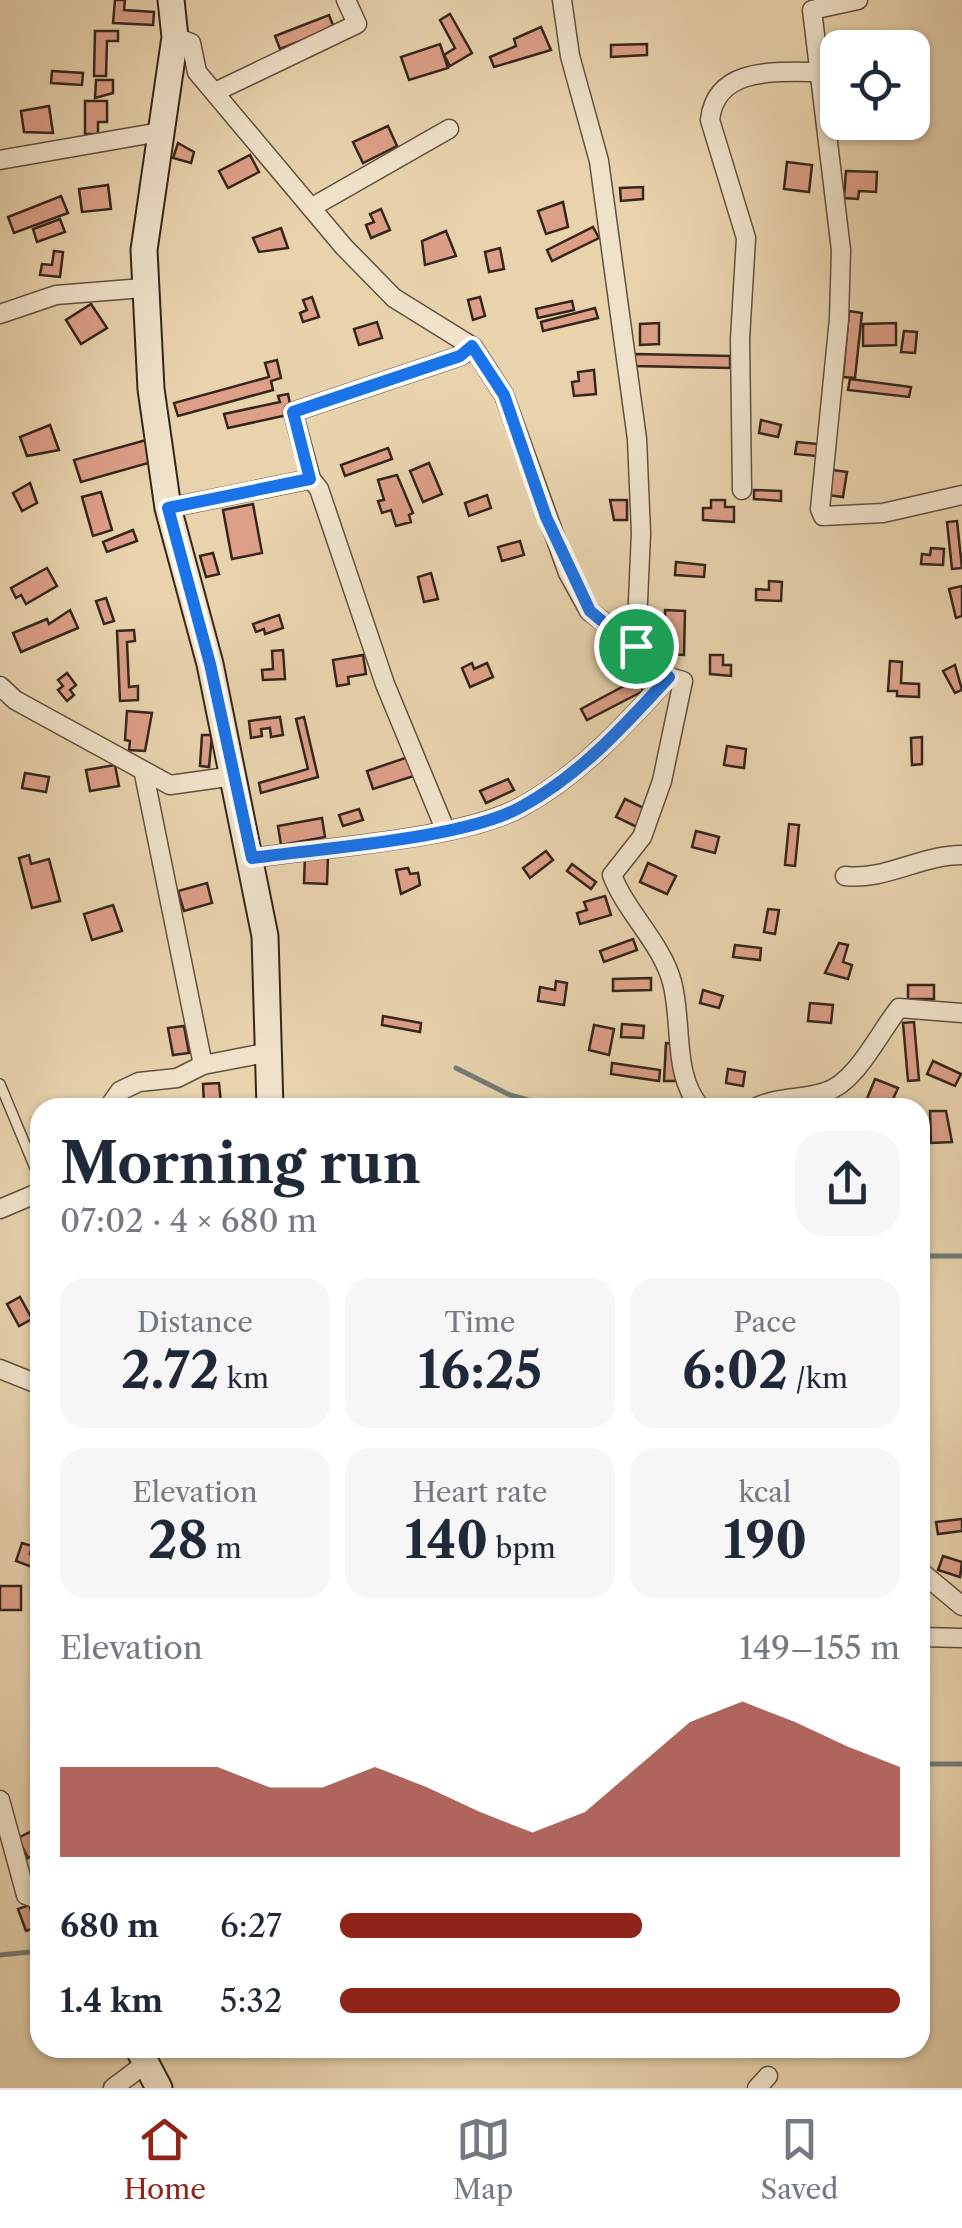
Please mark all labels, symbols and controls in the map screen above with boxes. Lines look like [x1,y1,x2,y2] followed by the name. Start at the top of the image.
[820,30,930,140] map controls
[820,30,930,140] button: locate
[594,604,679,689] pin
[609,619,664,674] icon: arrive
[60,1130,421,1197] text: Morning run
[795,1131,900,1236] button: share
[60,1201,317,1240] text: 07:02 · 4 × 680 m
[137,1305,253,1339] text: Distance
[445,1305,515,1339] text: Time
[733,1305,797,1339] text: Pace
[121,1339,219,1401] text: 2.72
[418,1339,542,1401] text: 16:25
[682,1339,788,1401] text: 6:02
[219,1361,269,1395] text: km
[788,1361,848,1395] text: /km
[132,1475,258,1509] text: Elevation
[413,1475,547,1509] text: Heart rate
[739,1475,791,1509] text: kcal
[148,1509,208,1571] text: 28
[404,1509,488,1571] text: 140
[723,1509,807,1571] text: 190
[208,1531,242,1565] text: m
[488,1531,556,1565] text: bpm
[60,1628,203,1667] text: Elevation
[739,1628,900,1667] text: 149–155 m
[60,1906,159,1945] text: 680 m
[220,1906,282,1945] text: 6:27
[60,1981,163,2020] text: 1.4 km
[220,1981,282,2020] text: 5:32
[124,2112,206,2206] tab: Home
[453,2112,513,2206] tab: Map
[761,2112,838,2206] tab: Saved

